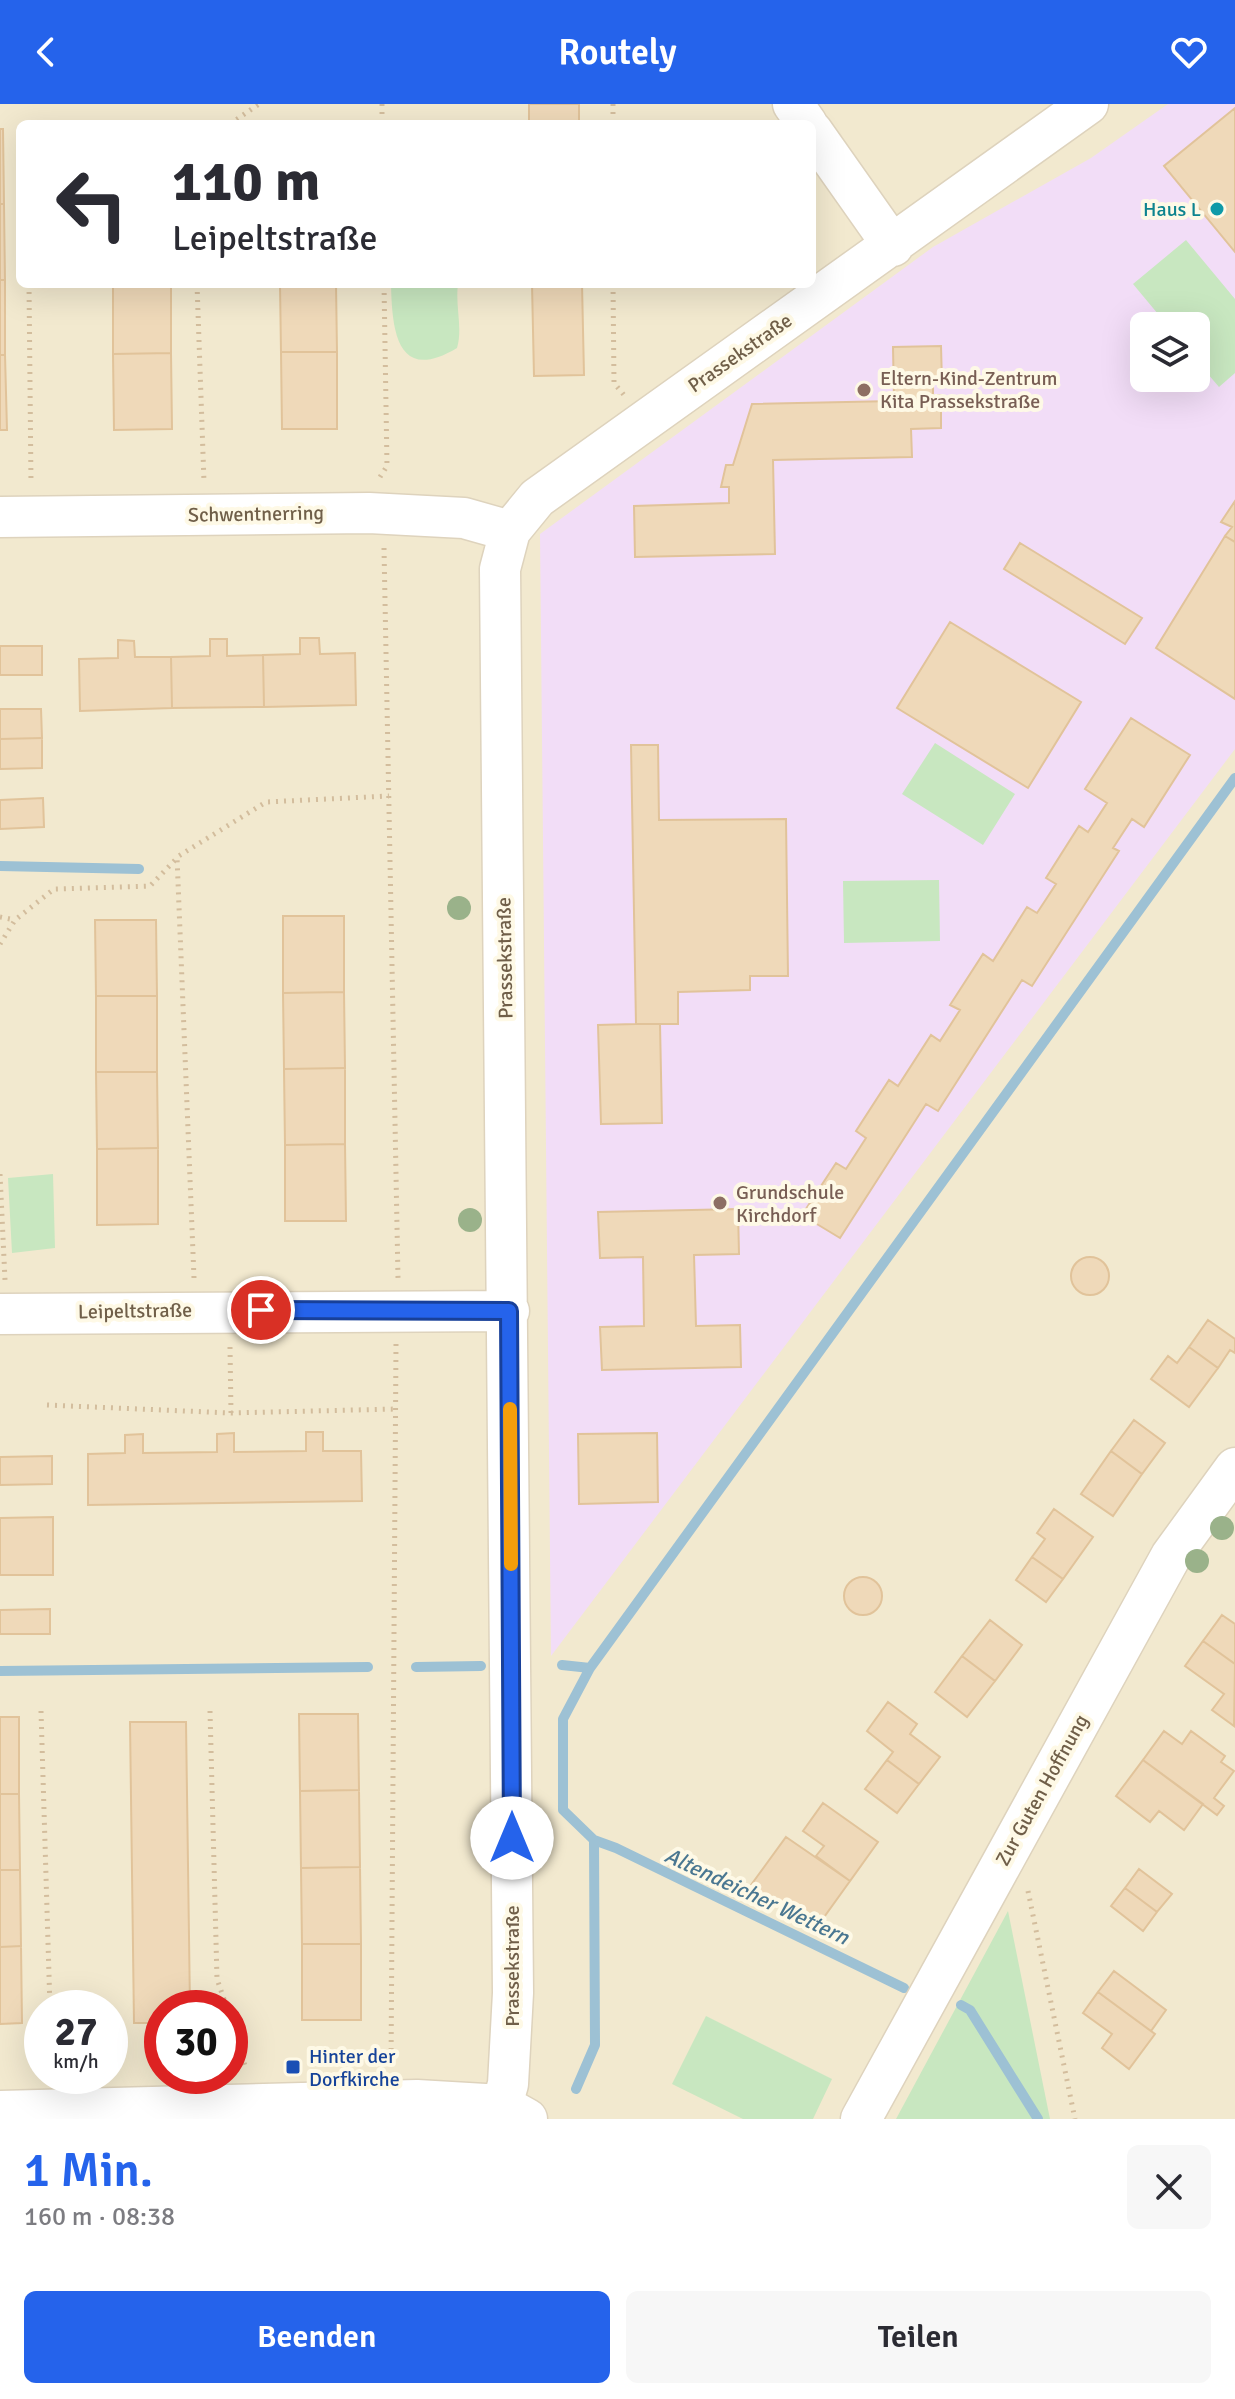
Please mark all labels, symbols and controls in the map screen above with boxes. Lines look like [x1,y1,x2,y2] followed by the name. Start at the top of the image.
[24,30,68,74] icon: back
[558,30,677,75] text: Routely
[1167,30,1211,74] icon: heart
[172,147,320,216] text: 110 m
[40,152,144,256] icon: left
[1143,197,1201,222] place label: Haus L
[1208,200,1226,218] marker: Haus L
[172,216,378,261] text: Leipeltstraße
[683,308,797,398] street label: Prassekstraße
[1130,312,1210,392] map controls
[1130,312,1210,392] button: layers
[880,366,1057,414] place label: Eltern-Kind-Zentrum Kita Prassekstraße
[855,381,873,399] marker: Eltern-Kind-Zentrum Kita Prassekstraße
[188,500,324,528] street label: Schwentnerring
[491,897,519,1019] street label: Prassekstraße
[736,1180,844,1228] place label: Grundschule Kirchdorf
[711,1194,729,1212] marker: Grundschule Kirchdorf
[227,1276,295,1344] pin
[239,1288,283,1332] icon: arrive
[78,1298,192,1324] street label: Leipeltstraße
[990,1710,1094,1870] street label: Zur Guten Hoffnung
[470,1796,554,1880] position arrow
[661,1842,854,1951] water label: Altendeicher Wettern
[500,1905,525,2027] street label: Prassekstraße
[144,1990,248,2094] speed limit sign: 30
[54,2007,98,2057] text: 27
[309,2044,400,2092] place label: Hinter der Dorfkirche
[53,2049,99,2074] text: km/h
[284,2058,302,2076] marker: Hinter der Dorfkirche
[24,2141,153,2200] text: 1 Min.
[1127,2145,1211,2229] button: close
[24,2201,175,2233] text: 160 m · 08:38
[24,2291,610,2383] button: Beenden
[626,2291,1211,2383] button: Teilen

